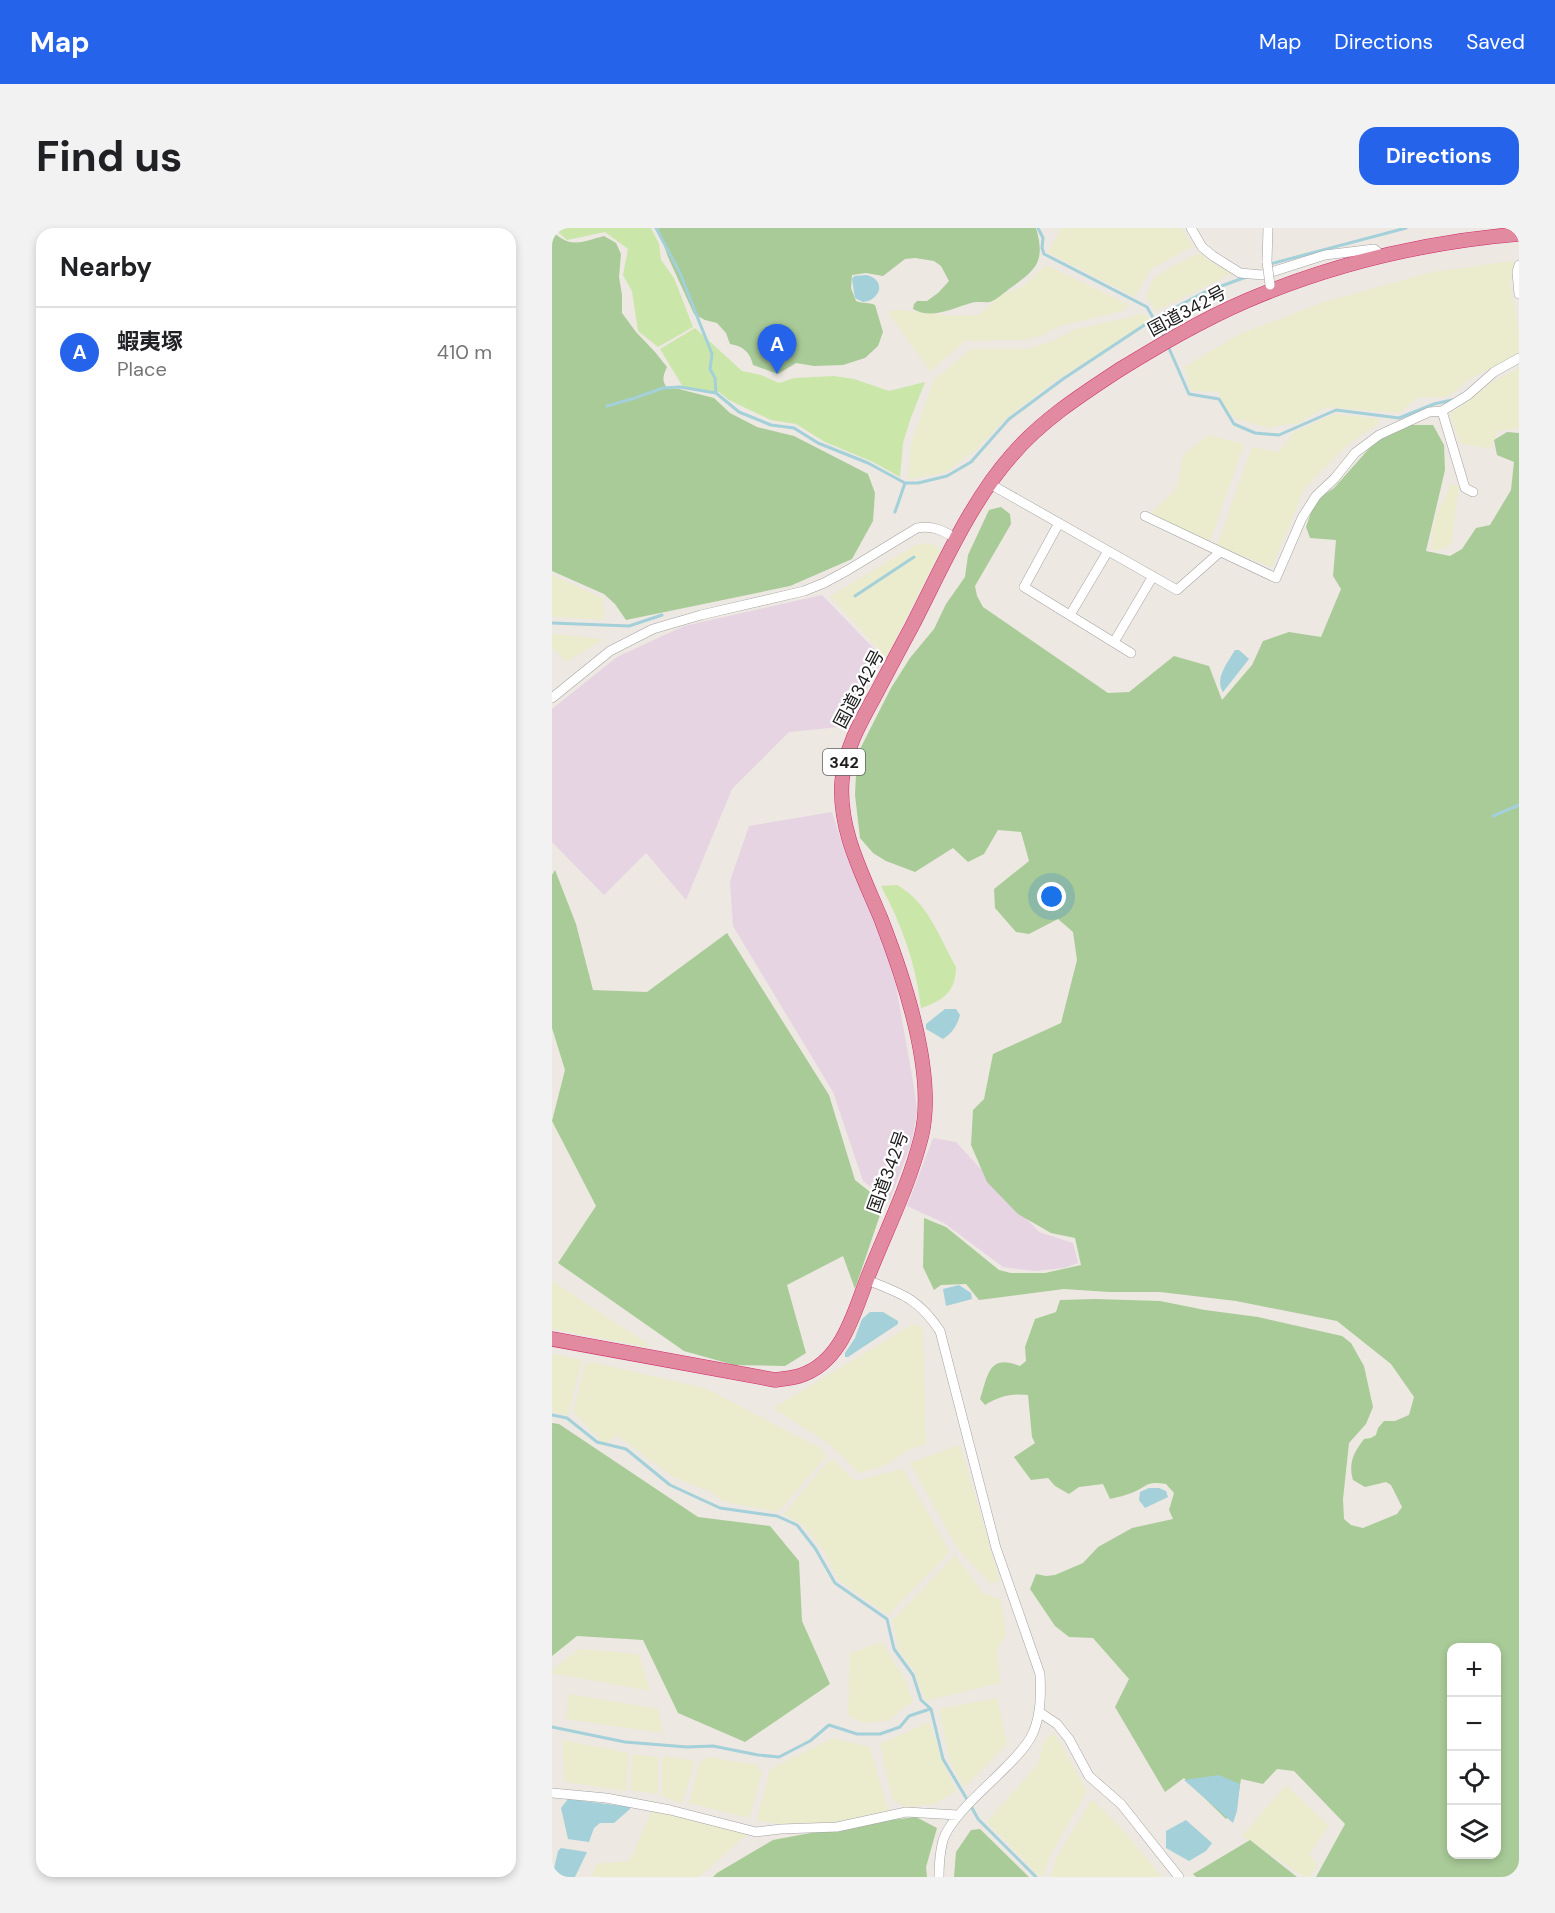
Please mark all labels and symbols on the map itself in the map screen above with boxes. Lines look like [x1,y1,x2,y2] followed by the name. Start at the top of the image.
[1143,280,1231,342] street label: 国道342号
[758,324,796,374] pin: A
[828,645,890,733] street label: 国道342号
[823,749,865,775] road number: 342
[1037,882,1066,911] your location
[862,1128,914,1216] street label: 国道342号

